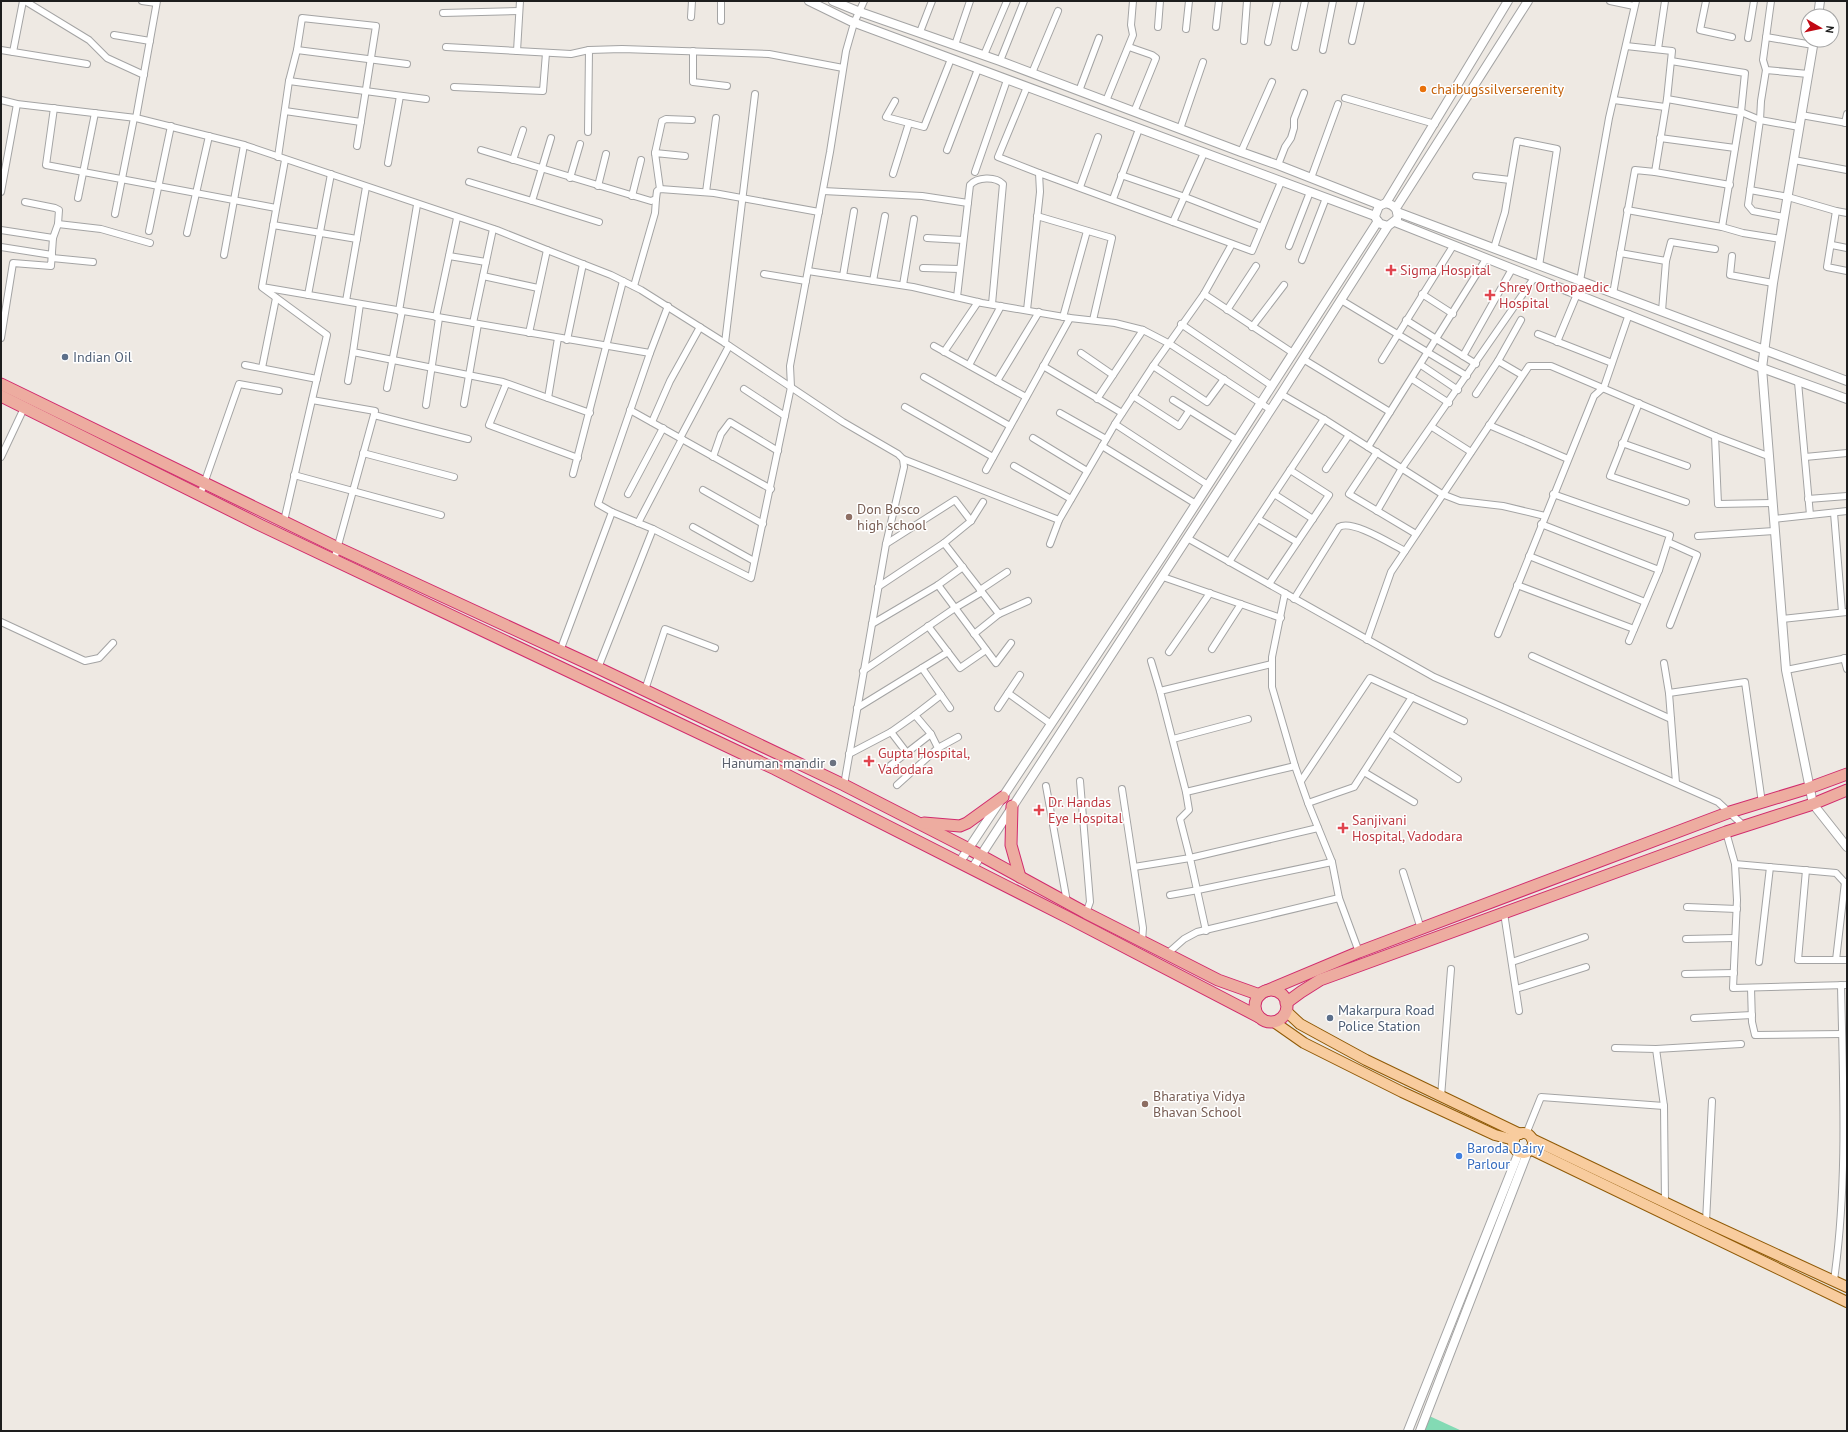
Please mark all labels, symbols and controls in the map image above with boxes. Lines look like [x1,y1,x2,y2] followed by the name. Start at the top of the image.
[1800,8,1840,48] north arrow
[1822,25,1837,34] text: N
[1431,80,1564,98] place label: chaibugssilverserenity
[1418,84,1428,94] marker: chaibugssilverserenity
[1400,261,1491,279] place label: Sigma Hospital
[1385,264,1397,276] marker: Sigma Hospital
[1499,278,1609,312] place label: Shrey Orthopaedic Hospital
[1484,289,1496,301] marker: Shrey Orthopaedic Hospital
[73,348,132,366] place label: Indian Oil
[60,352,70,362] marker: Indian Oil
[857,500,926,534] place label: Don Bosco high school
[844,512,854,522] marker: Don Bosco high school
[877,744,970,778] place label: Gupta Hospital, Vadodara
[722,754,825,772] place label: Hanuman mandir
[863,755,875,767] marker: Gupta Hospital, Vadodara
[828,758,838,768] marker: Hanuman mandir
[1048,793,1123,827] place label: Dr. Handas Eye Hospital
[1033,804,1045,816] marker: Dr. Handas Eye Hospital
[1352,811,1463,845] place label: Sanjivani Hospital, Vadodara
[1337,822,1349,834] marker: Sanjivani Hospital, Vadodara
[1338,1001,1435,1035] place label: Makarpura Road Police Station
[1325,1013,1335,1023] marker: Makarpura Road Police Station
[1153,1087,1246,1121] place label: Bharatiya Vidya Bhavan School
[1140,1099,1150,1109] marker: Bharatiya Vidya Bhavan School
[1467,1139,1544,1173] place label: Baroda Dairy Parlour
[1454,1151,1464,1161] marker: Baroda Dairy Parlour

